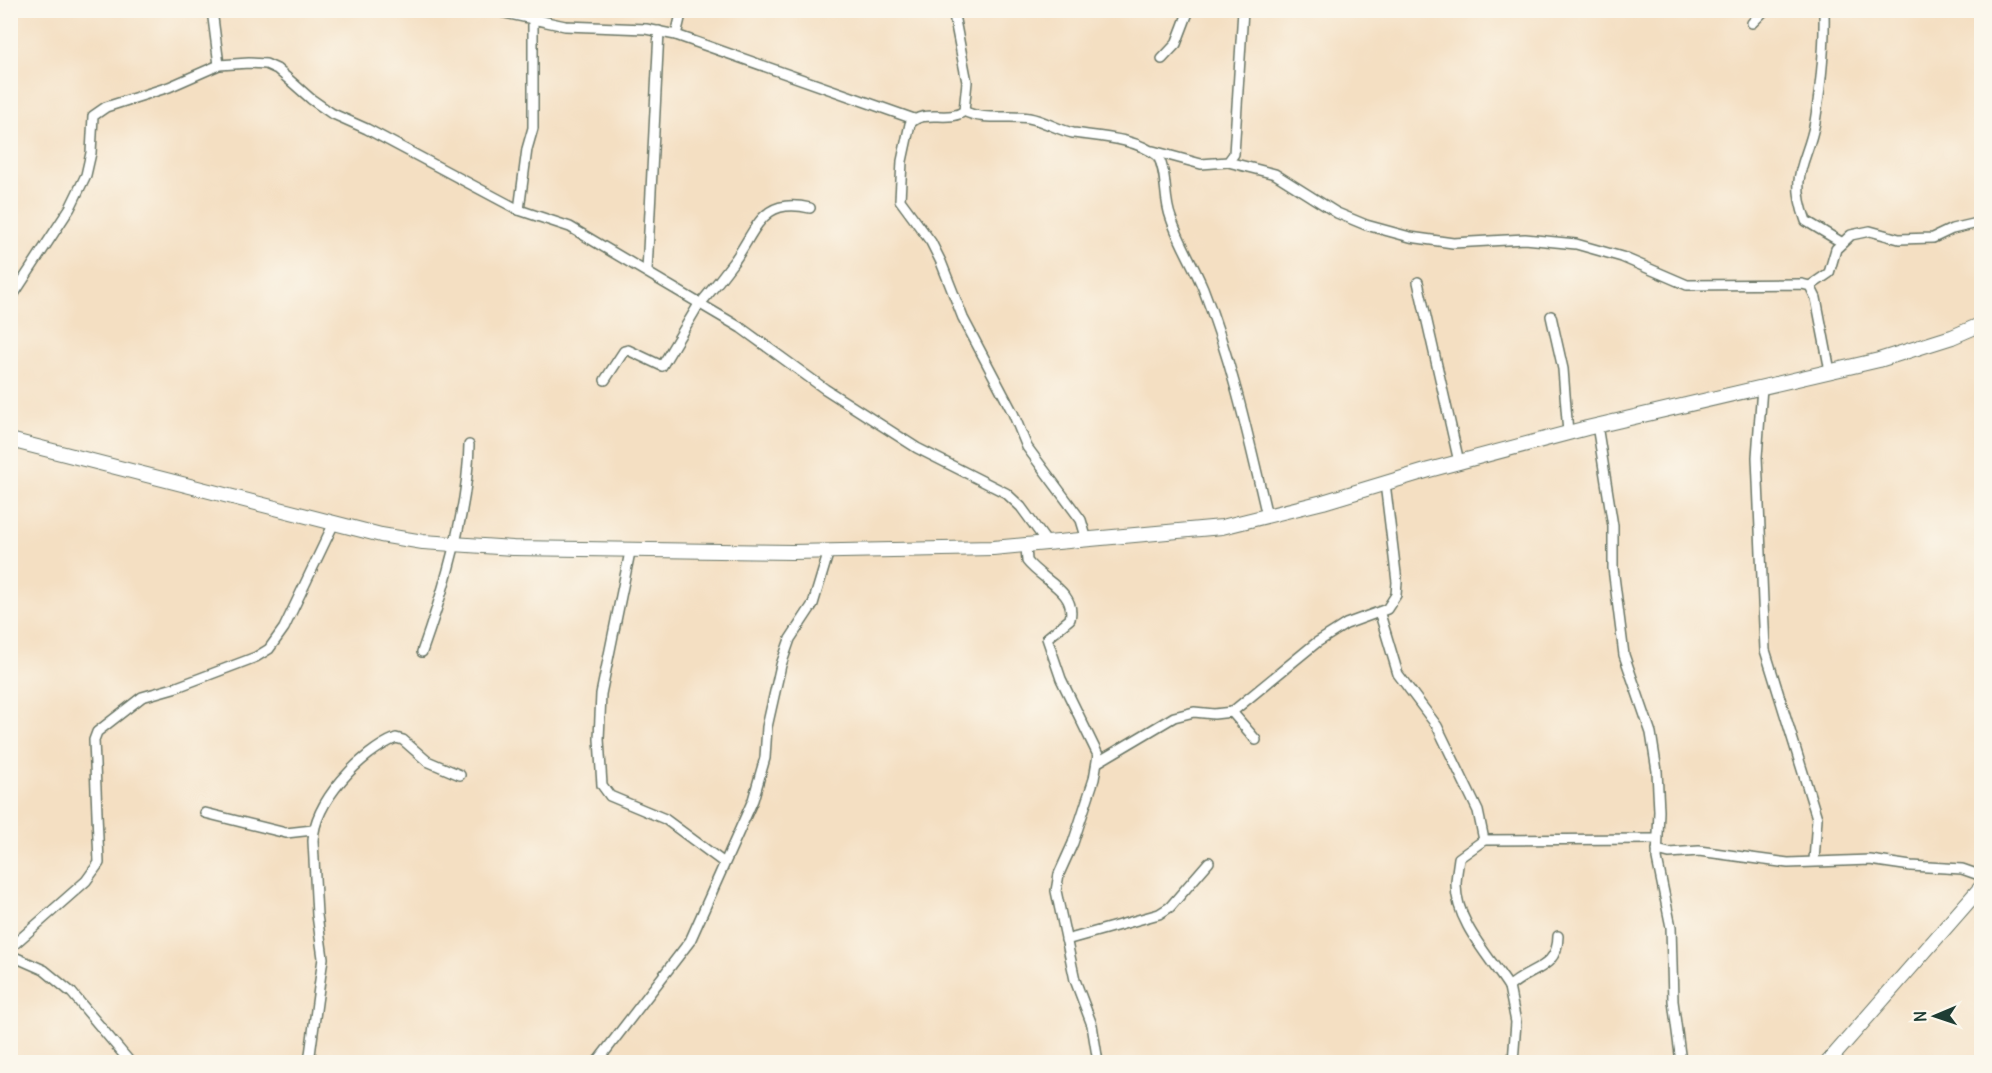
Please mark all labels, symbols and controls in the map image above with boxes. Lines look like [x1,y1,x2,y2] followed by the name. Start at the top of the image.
[1905,986,1965,1046] north arrow
[1910,1011,1930,1022] text: N

